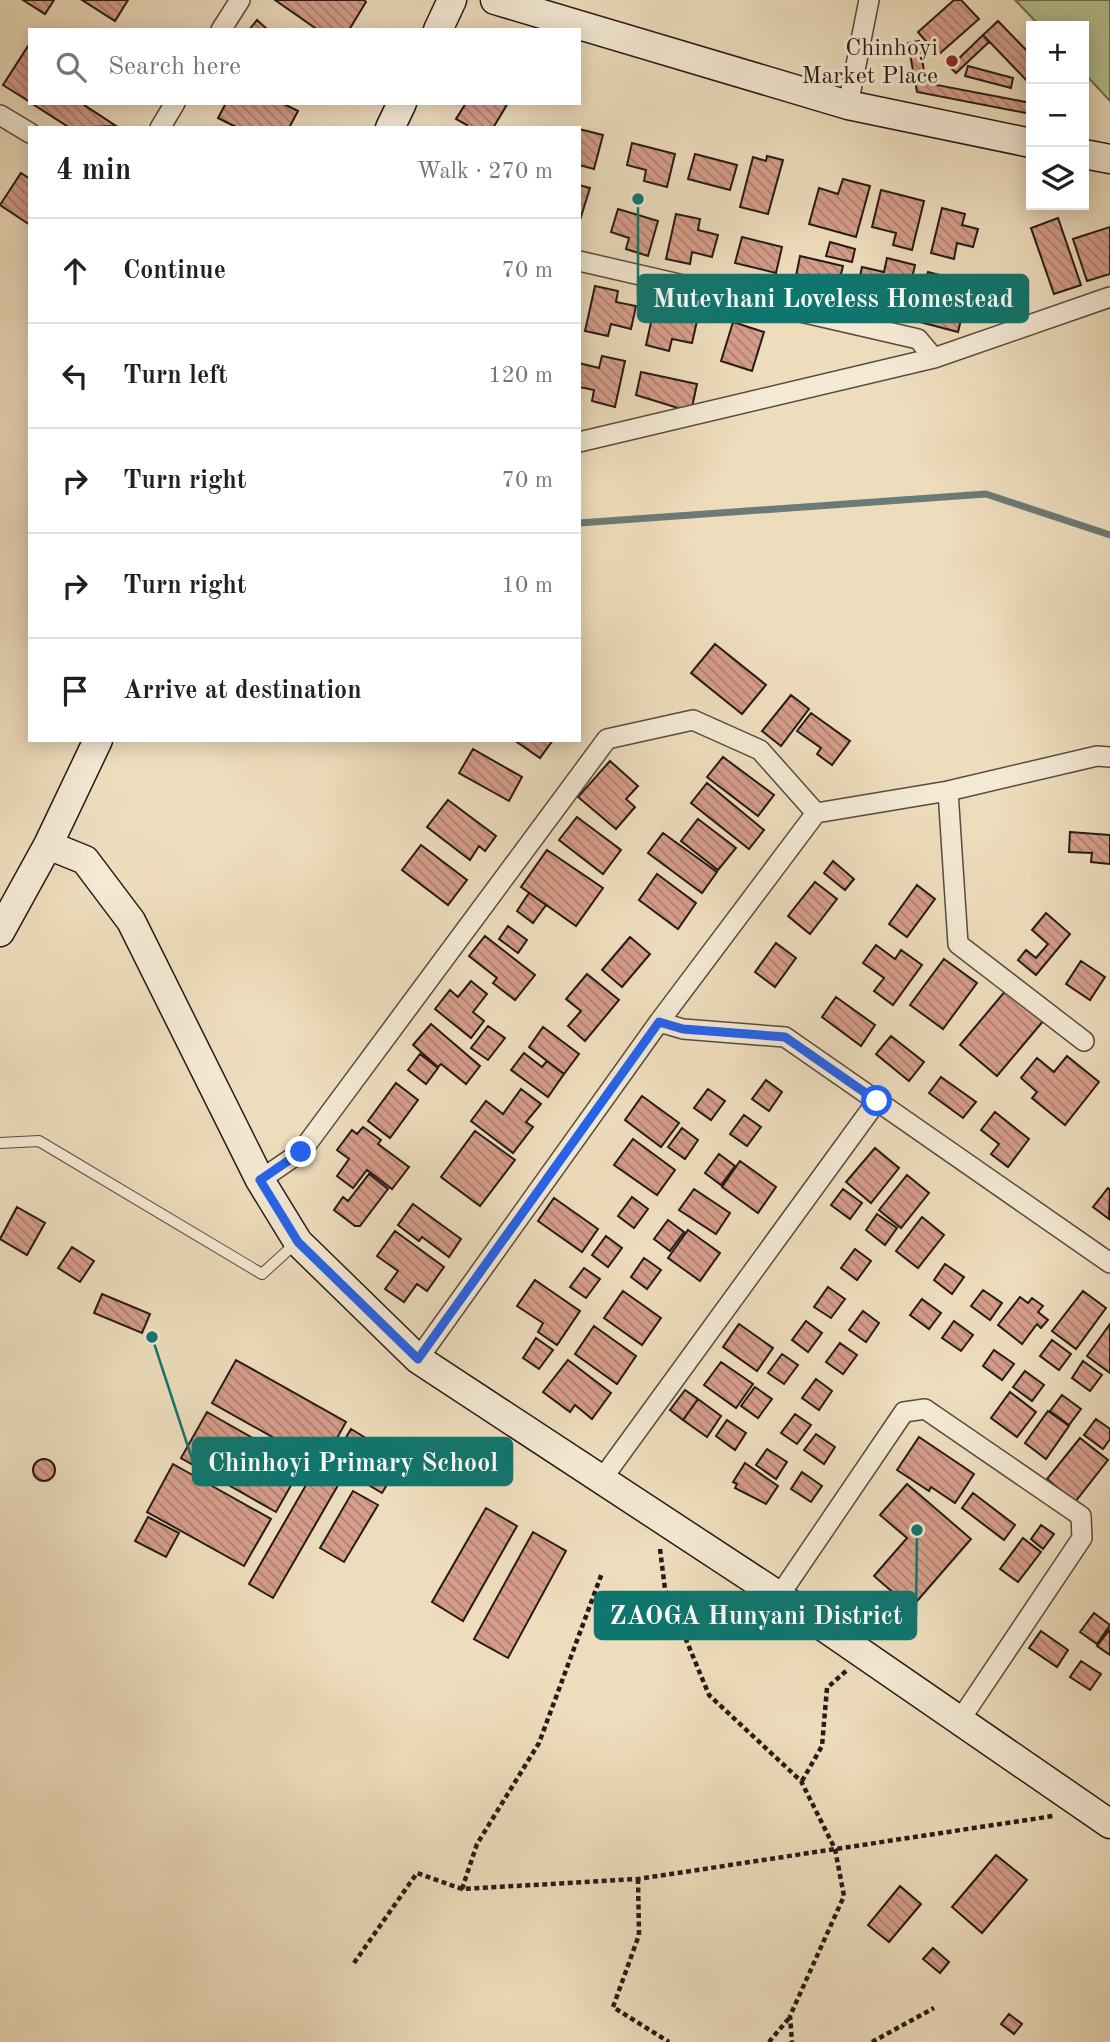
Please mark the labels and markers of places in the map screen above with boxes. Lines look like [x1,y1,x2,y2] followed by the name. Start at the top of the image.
[801,37,938,89] place label: Chinhoyi Market Place
[944,53,960,69] marker: Chinhoyi Market Place
[638,275,1028,322] callout: Mutevhani Loveless Homestead
[193,1438,512,1485] callout: Chinhoyi Primary School
[595,1592,916,1639] callout: ZAOGA Hunyani District

